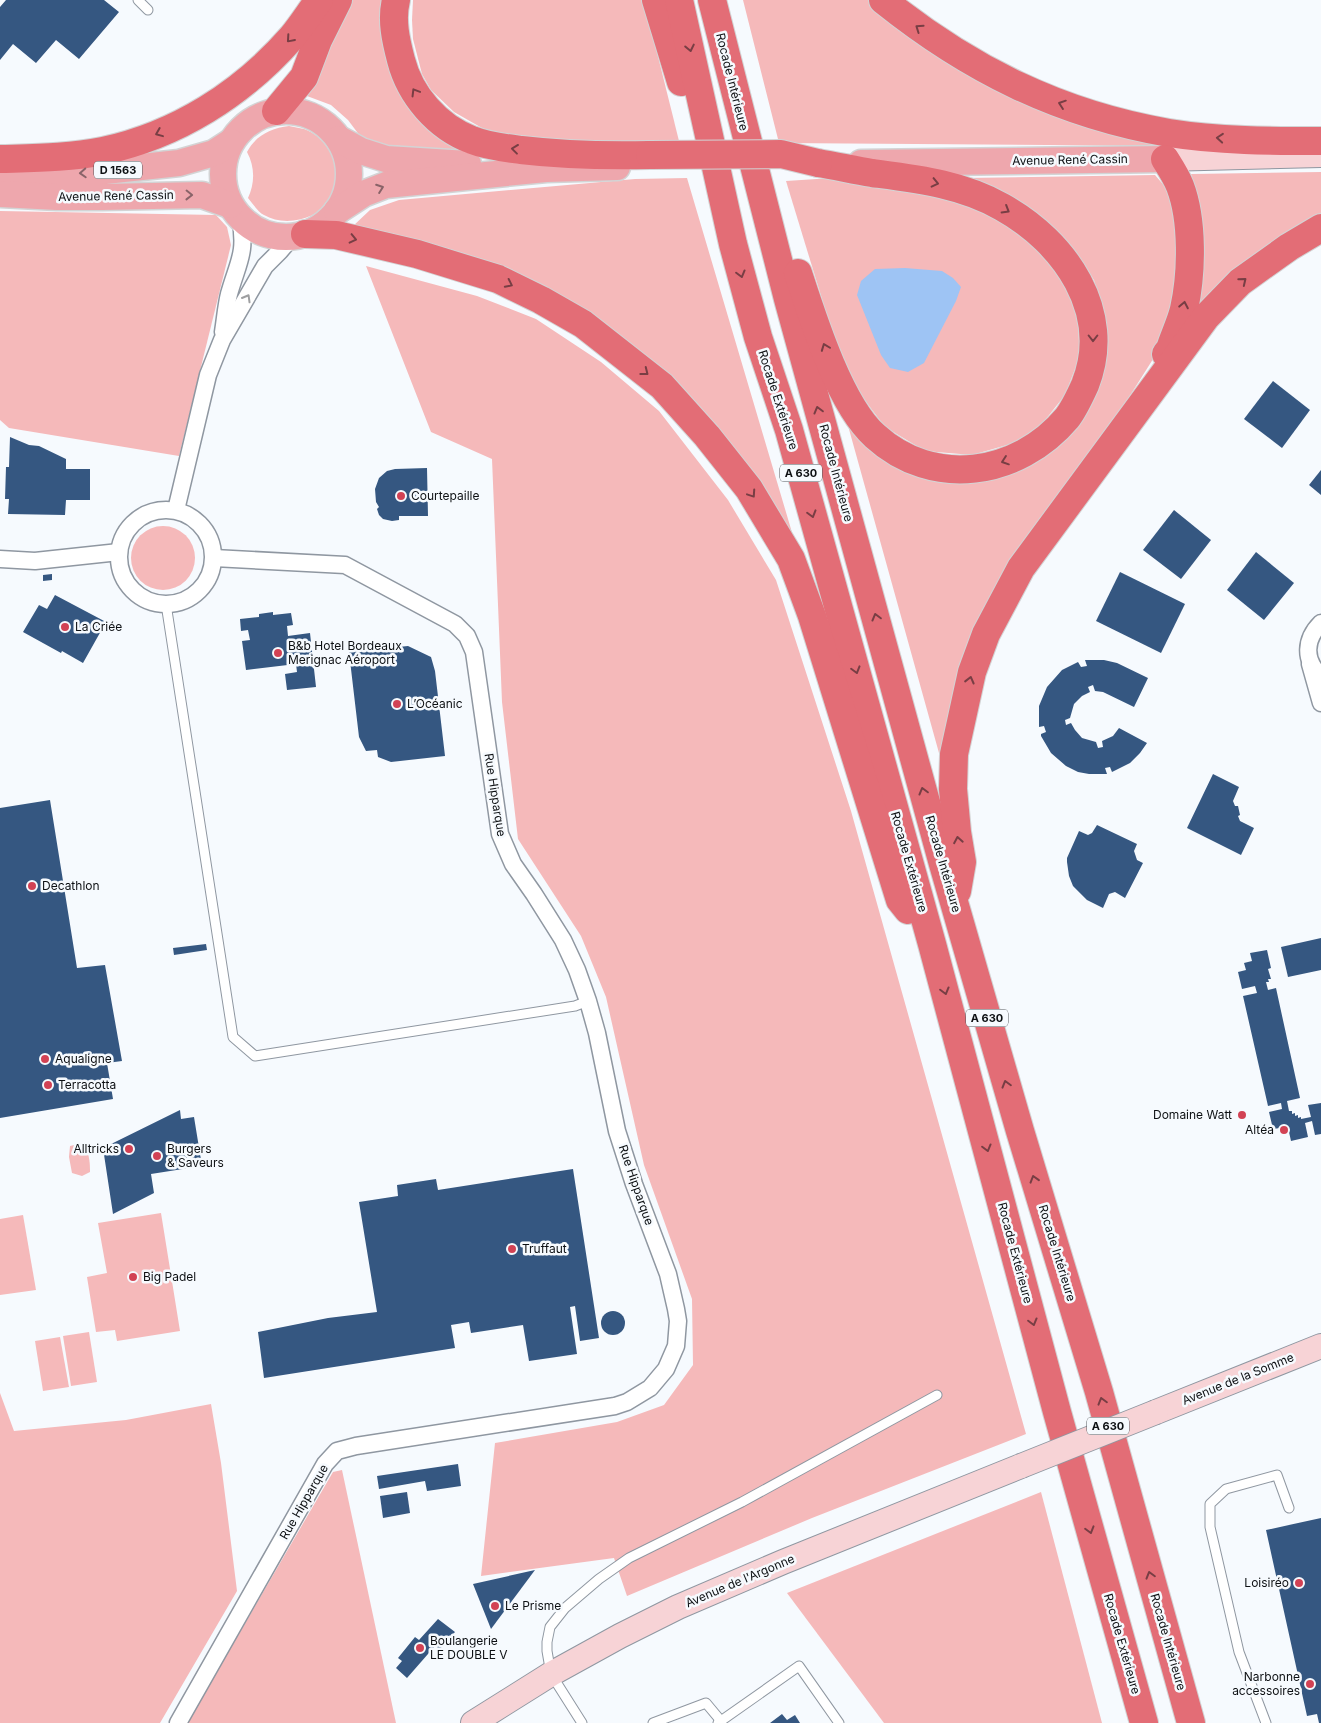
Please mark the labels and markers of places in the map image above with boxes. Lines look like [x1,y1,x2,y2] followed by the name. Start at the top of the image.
[411,488,479,503] place label: Courtepaille
[395,490,407,502] marker: Courtepaille
[75,619,122,634] place label: La Criée
[59,621,71,633] marker: La Criée
[288,638,402,667] place label: B&b Hotel Bordeaux Merignac Aéroport
[272,647,284,659] marker: B&b Hotel Bordeaux Merignac Aéroport
[407,696,463,711] place label: L’Océanic
[391,698,403,710] marker: L’Océanic
[42,878,100,893] place label: Decathlon
[26,880,38,892] marker: Decathlon
[55,1051,112,1066] place label: Aqualigne
[39,1053,51,1065] marker: Aqualigne
[58,1077,116,1092] place label: Terracotta
[42,1079,54,1091] marker: Terracotta
[1153,1107,1232,1122] place label: Domaine Watt
[1236,1109,1248,1121] marker: Domaine Watt
[1245,1122,1274,1137] place label: Altéa
[1278,1124,1290,1136] marker: Altéa
[73,1141,119,1156] place label: Alltricks
[167,1141,224,1170] place label: Burgers & Saveurs
[123,1143,135,1155] marker: Alltricks
[151,1150,163,1162] marker: Burgers & Saveurs
[522,1241,567,1256] place label: Truffaut
[506,1243,518,1255] marker: Truffaut
[143,1269,196,1284] place label: Big Padel
[127,1271,139,1283] marker: Big Padel
[1244,1575,1289,1590] place label: Loisiréo
[1293,1577,1305,1589] marker: Loisiréo
[505,1598,561,1613] place label: Le Prisme
[489,1600,501,1612] marker: Le Prisme
[430,1633,508,1662] place label: Boulangerie LE DOUBLE V
[414,1642,426,1654] marker: Boulangerie LE DOUBLE V
[1232,1669,1300,1698] place label: Narbonne accessoires
[1304,1678,1316,1690] marker: Narbonne accessoires

